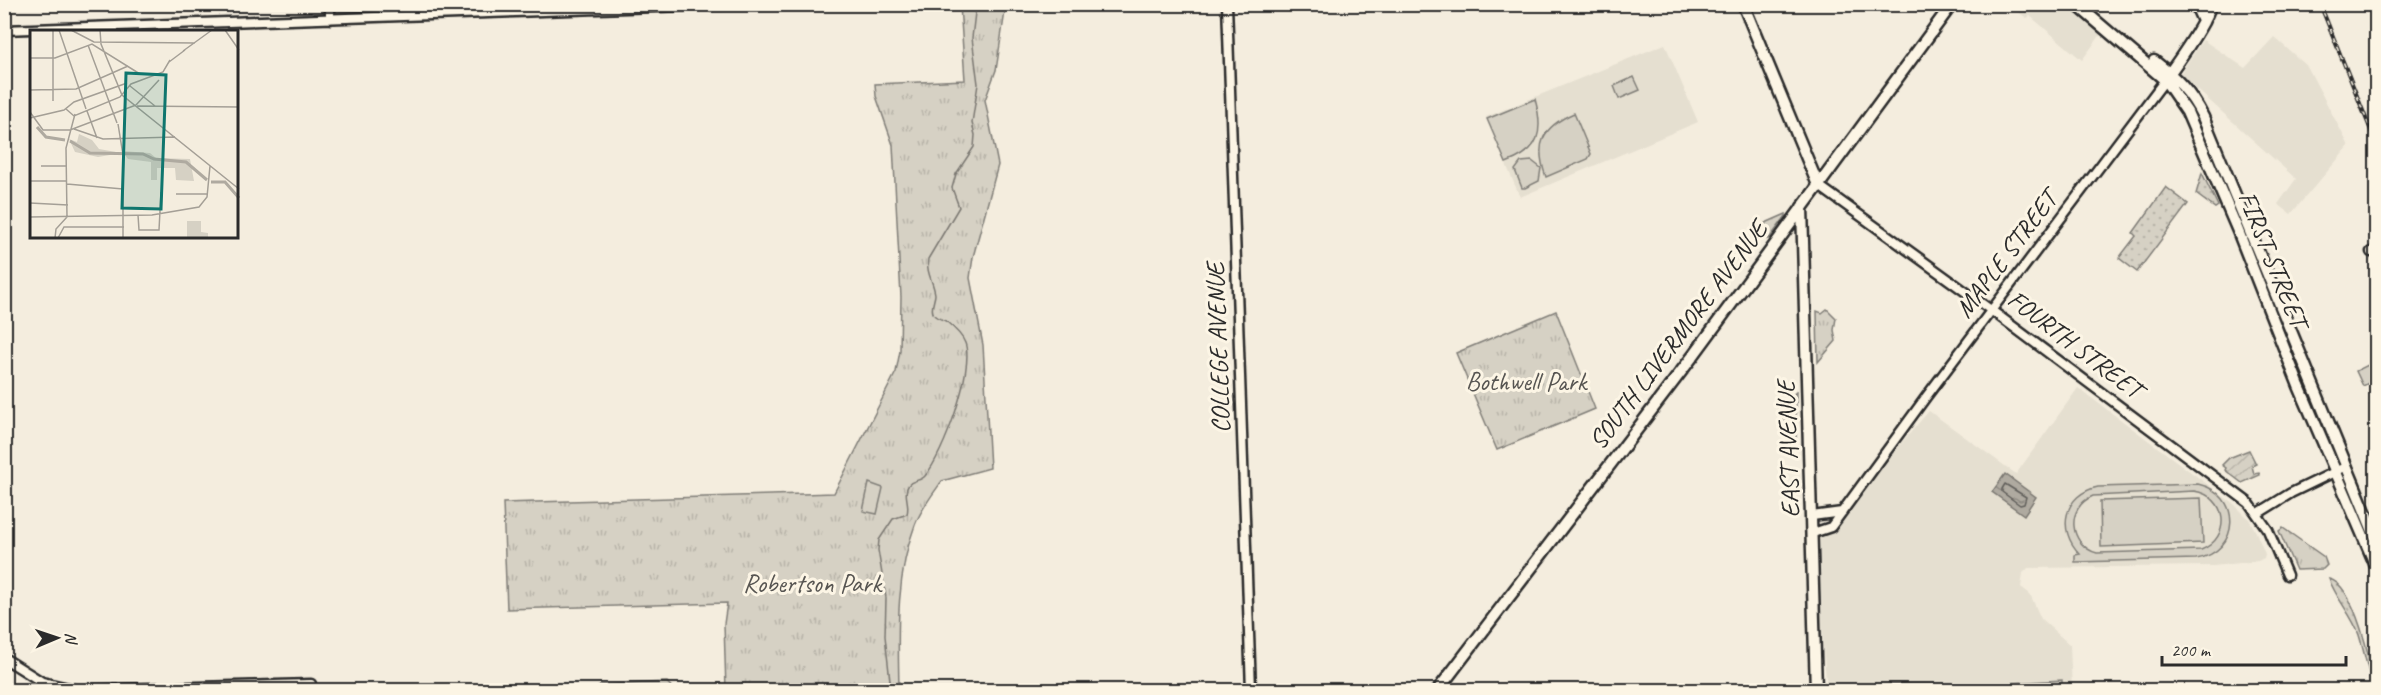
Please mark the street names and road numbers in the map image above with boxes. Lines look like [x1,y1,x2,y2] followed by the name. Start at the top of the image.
[1948,180,2068,324] street label: MAPLE STREET
[2231,186,2317,337] street label: FIRST STREET
[1581,212,1777,456] street label: SOUTH LIVERMORE AVENUE
[1198,259,1237,434] street label: COLLEGE AVENUE
[2001,283,2154,409] street label: FOURTH STREET
[1769,376,1807,518] street label: EAST AVENUE

